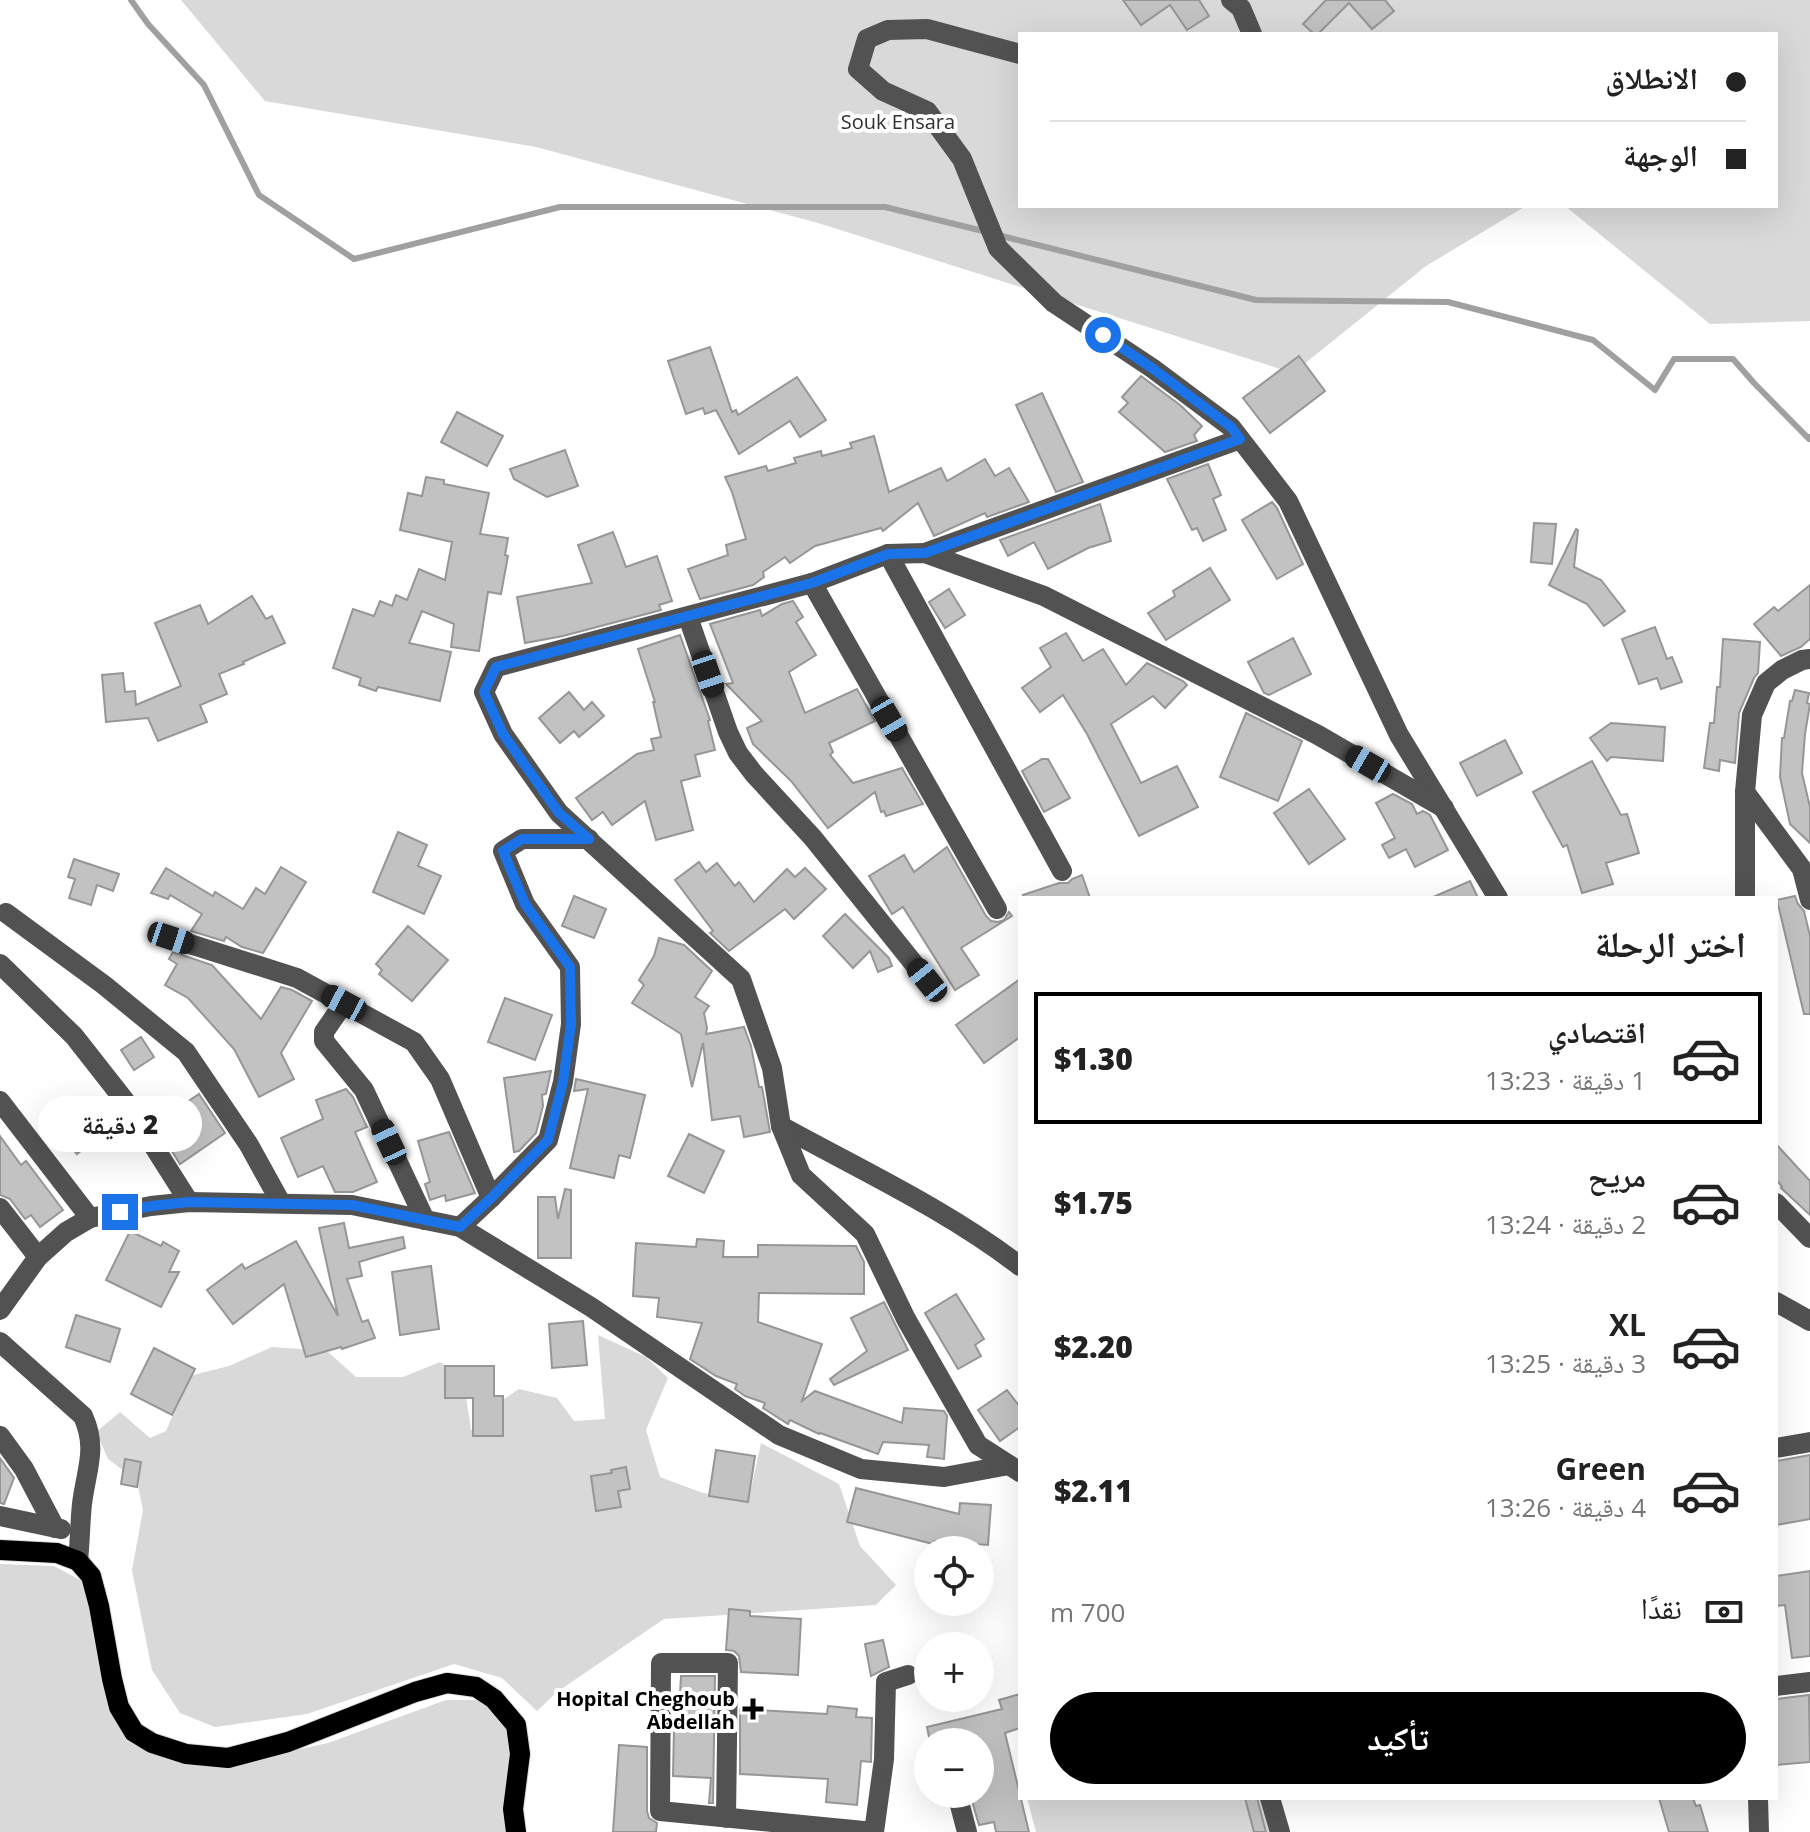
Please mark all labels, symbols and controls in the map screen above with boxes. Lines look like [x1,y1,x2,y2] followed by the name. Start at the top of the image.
[1605,57,1698,98] text: الانطلاق
[841,108,955,135] park label: Souk Ensara
[1623,134,1698,175] text: الوجهة
[1085,317,1121,353] route start
[689,647,727,701] car
[867,692,911,746] car
[1341,742,1395,786] car
[144,919,198,957] car
[1595,919,1746,968] text: اختر الرحلة
[903,954,951,1006] car
[317,981,371,1025] car
[1548,1011,1646,1052] text: اقتصادي
[1670,1022,1742,1094] icon: car
[1054,1038,1133,1079] text: $1.30
[1485,1062,1646,1098] text: 1 دقيقة · 13:23
[38,1096,202,1152] callout: 2 دقيقة
[82,1106,158,1142] text: 2 دقيقة
[368,1115,410,1169] car
[1588,1155,1646,1196] text: مريح
[1670,1166,1742,1238] icon: car
[1054,1182,1133,1223] text: $1.75
[102,1194,138,1230] route end
[1485,1206,1646,1242] text: 2 دقيقة · 13:24
[1609,1304,1646,1345] text: XL
[1670,1310,1742,1382] icon: car
[1054,1326,1133,1367] text: $2.20
[1485,1345,1646,1381] text: 3 دقيقة · 13:25
[1555,1448,1646,1489] text: Green
[1670,1454,1742,1526] icon: car
[1054,1470,1133,1511] text: $2.11
[1485,1489,1646,1525] text: 4 دقيقة · 13:26
[914,1536,994,1808] map controls
[914,1536,994,1616] button: locate
[1641,1587,1682,1628] text: نقدًا
[1702,1590,1746,1634] icon: cash
[1050,1594,1125,1630] text: 700 m
[914,1632,994,1712] button: +
[556,1685,735,1735] place label: Hopital Cheghoub Abdellah
[1050,1692,1746,1784] button: تأكيد
[742,1698,764,1720] marker: Hopital Cheghoub Abdellah
[914,1728,994,1808] button: −

